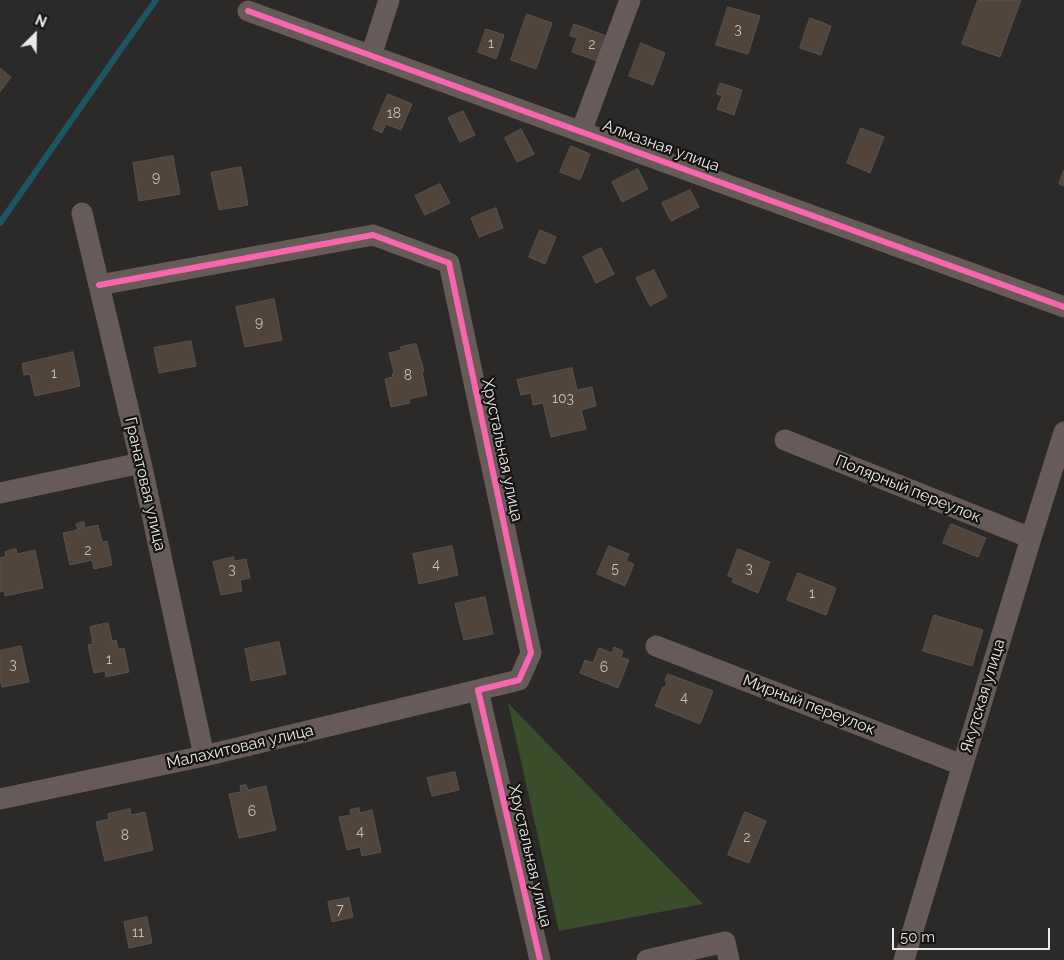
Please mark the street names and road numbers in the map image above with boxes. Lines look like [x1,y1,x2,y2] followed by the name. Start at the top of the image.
[600,116,722,176] street label: Алмазная улица
[477,377,527,523] street label: Хрустальная улица
[120,415,170,553] street label: Гранатовая улица
[833,451,983,527] street label: Полярный переулок
[957,637,1009,755] street label: Якутская улица
[740,671,878,739] street label: Мирный переулок
[165,721,315,773] street label: Малахитовая улица
[504,783,556,929] street label: Хрустальная улица

